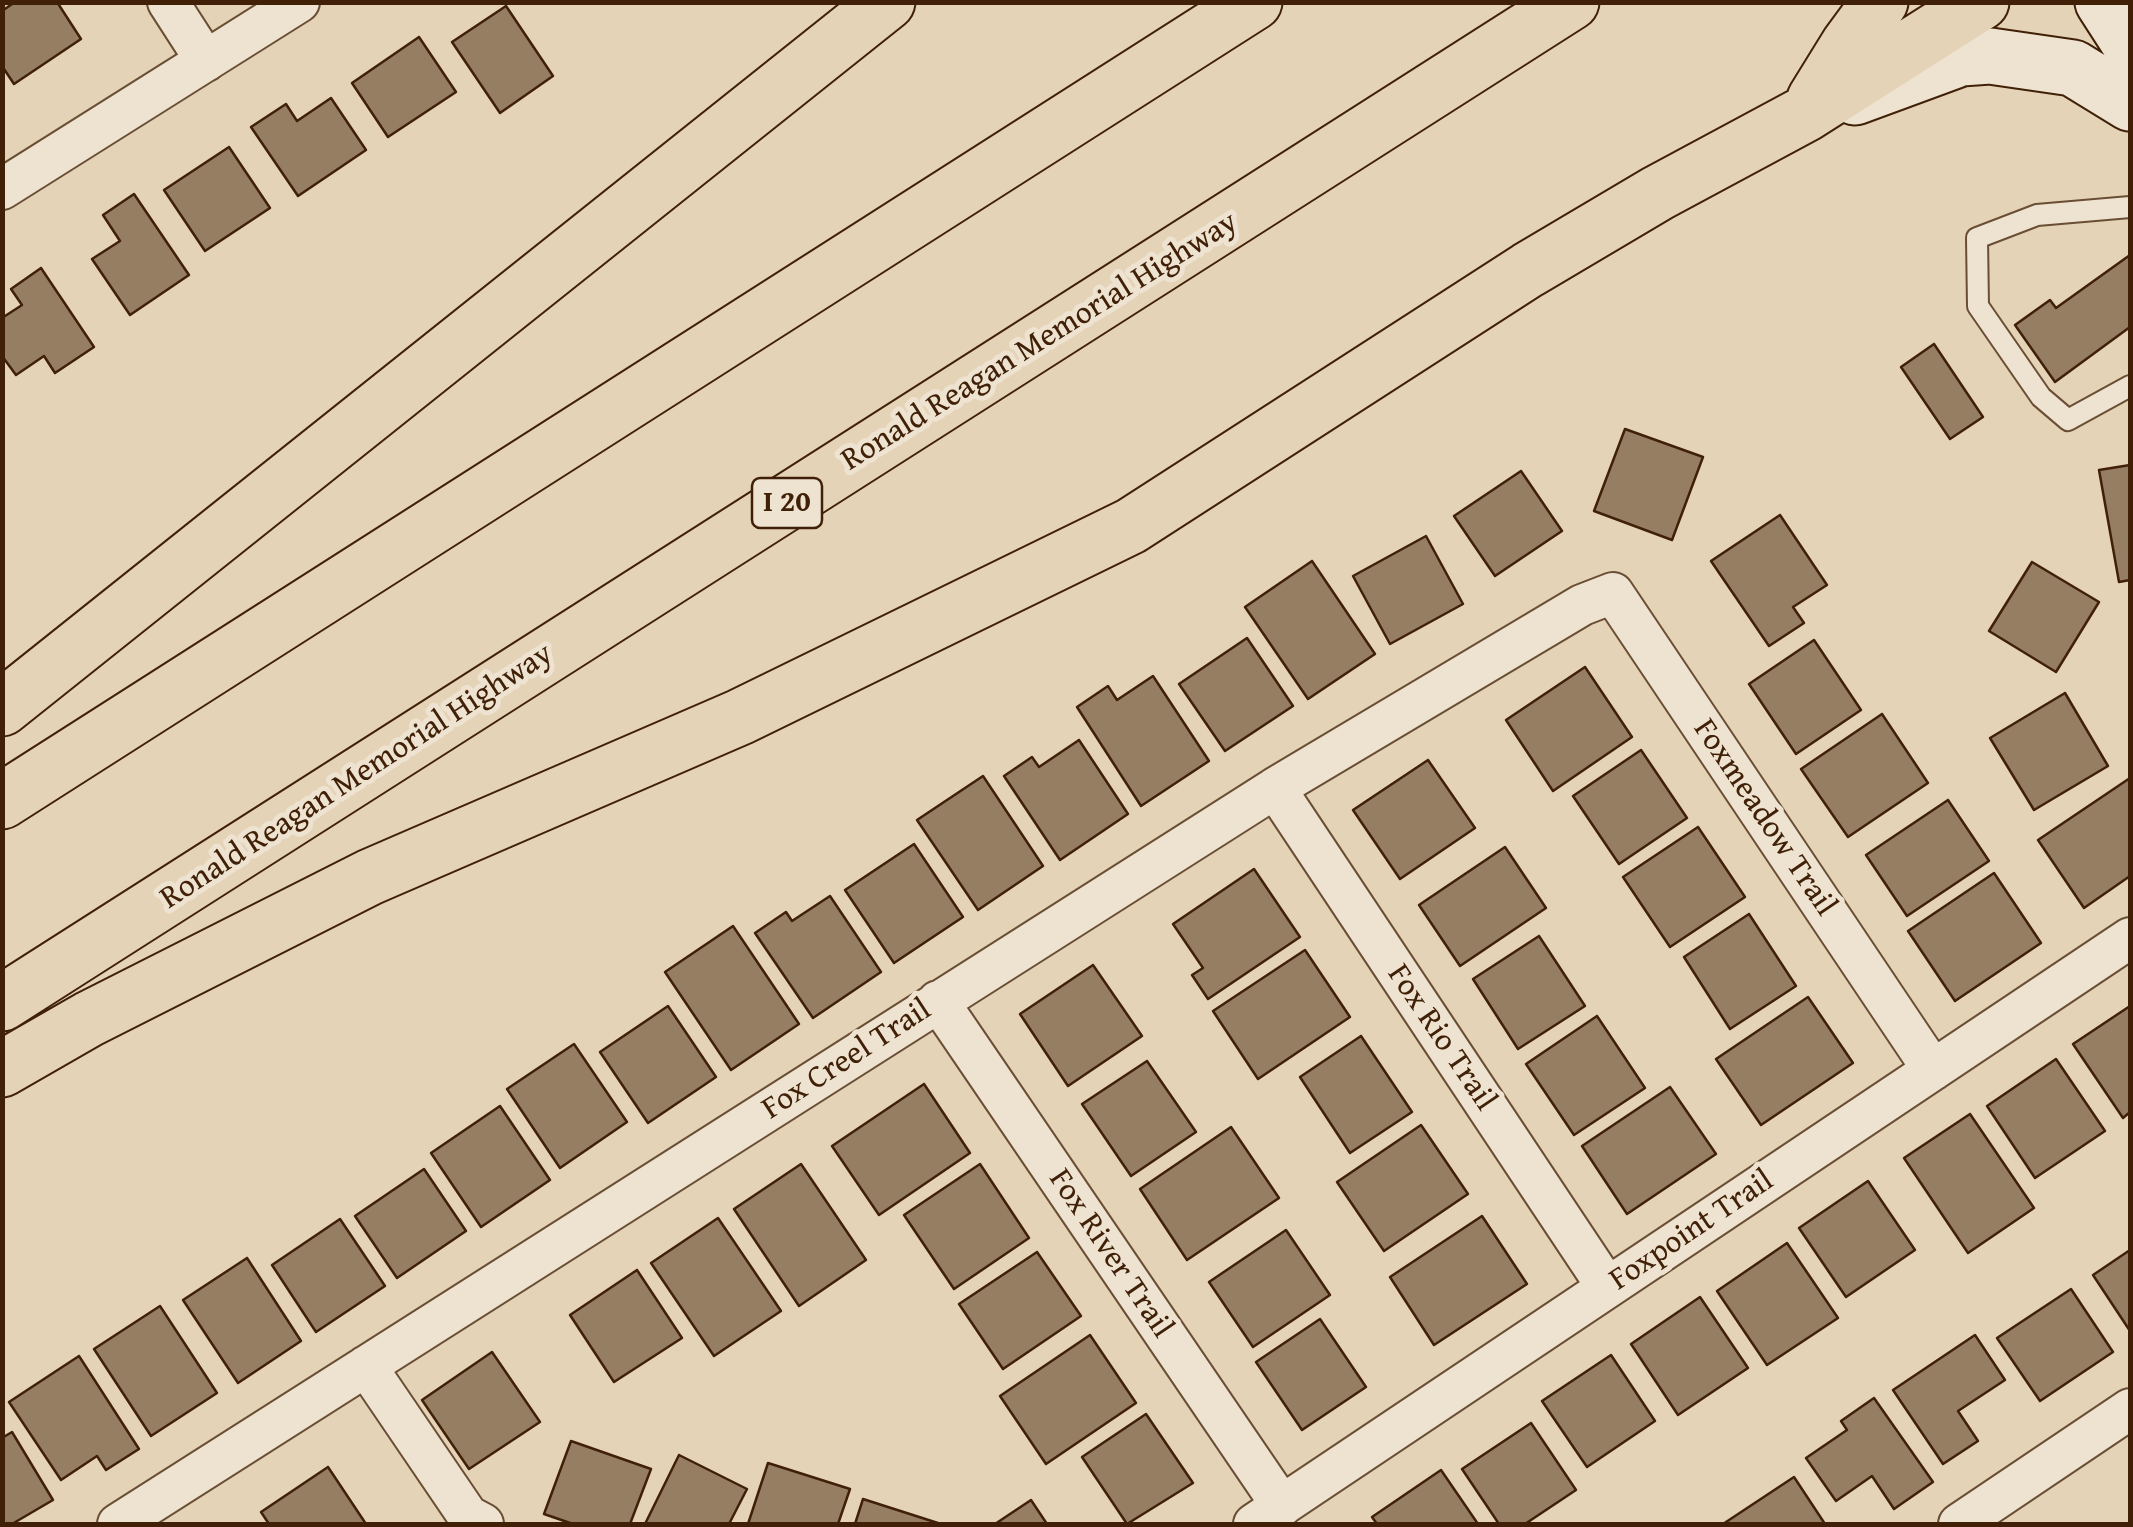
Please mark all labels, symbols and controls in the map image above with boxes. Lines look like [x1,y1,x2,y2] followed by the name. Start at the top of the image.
[835,204,1245,480] street label: Ronald Reagan Memorial Highway
[752,478,822,528] road number: I 20
[154,636,560,918] street label: Ronald Reagan Memorial Highway
[1684,712,1844,924] street label: Foxmeadow Trail
[1378,958,1504,1118] street label: Fox Rio Trail
[755,991,939,1129] street label: Fox Creel Trail
[1040,1162,1180,1346] street label: Fox River Trail
[1603,1162,1781,1300] street label: Foxpoint Trail

